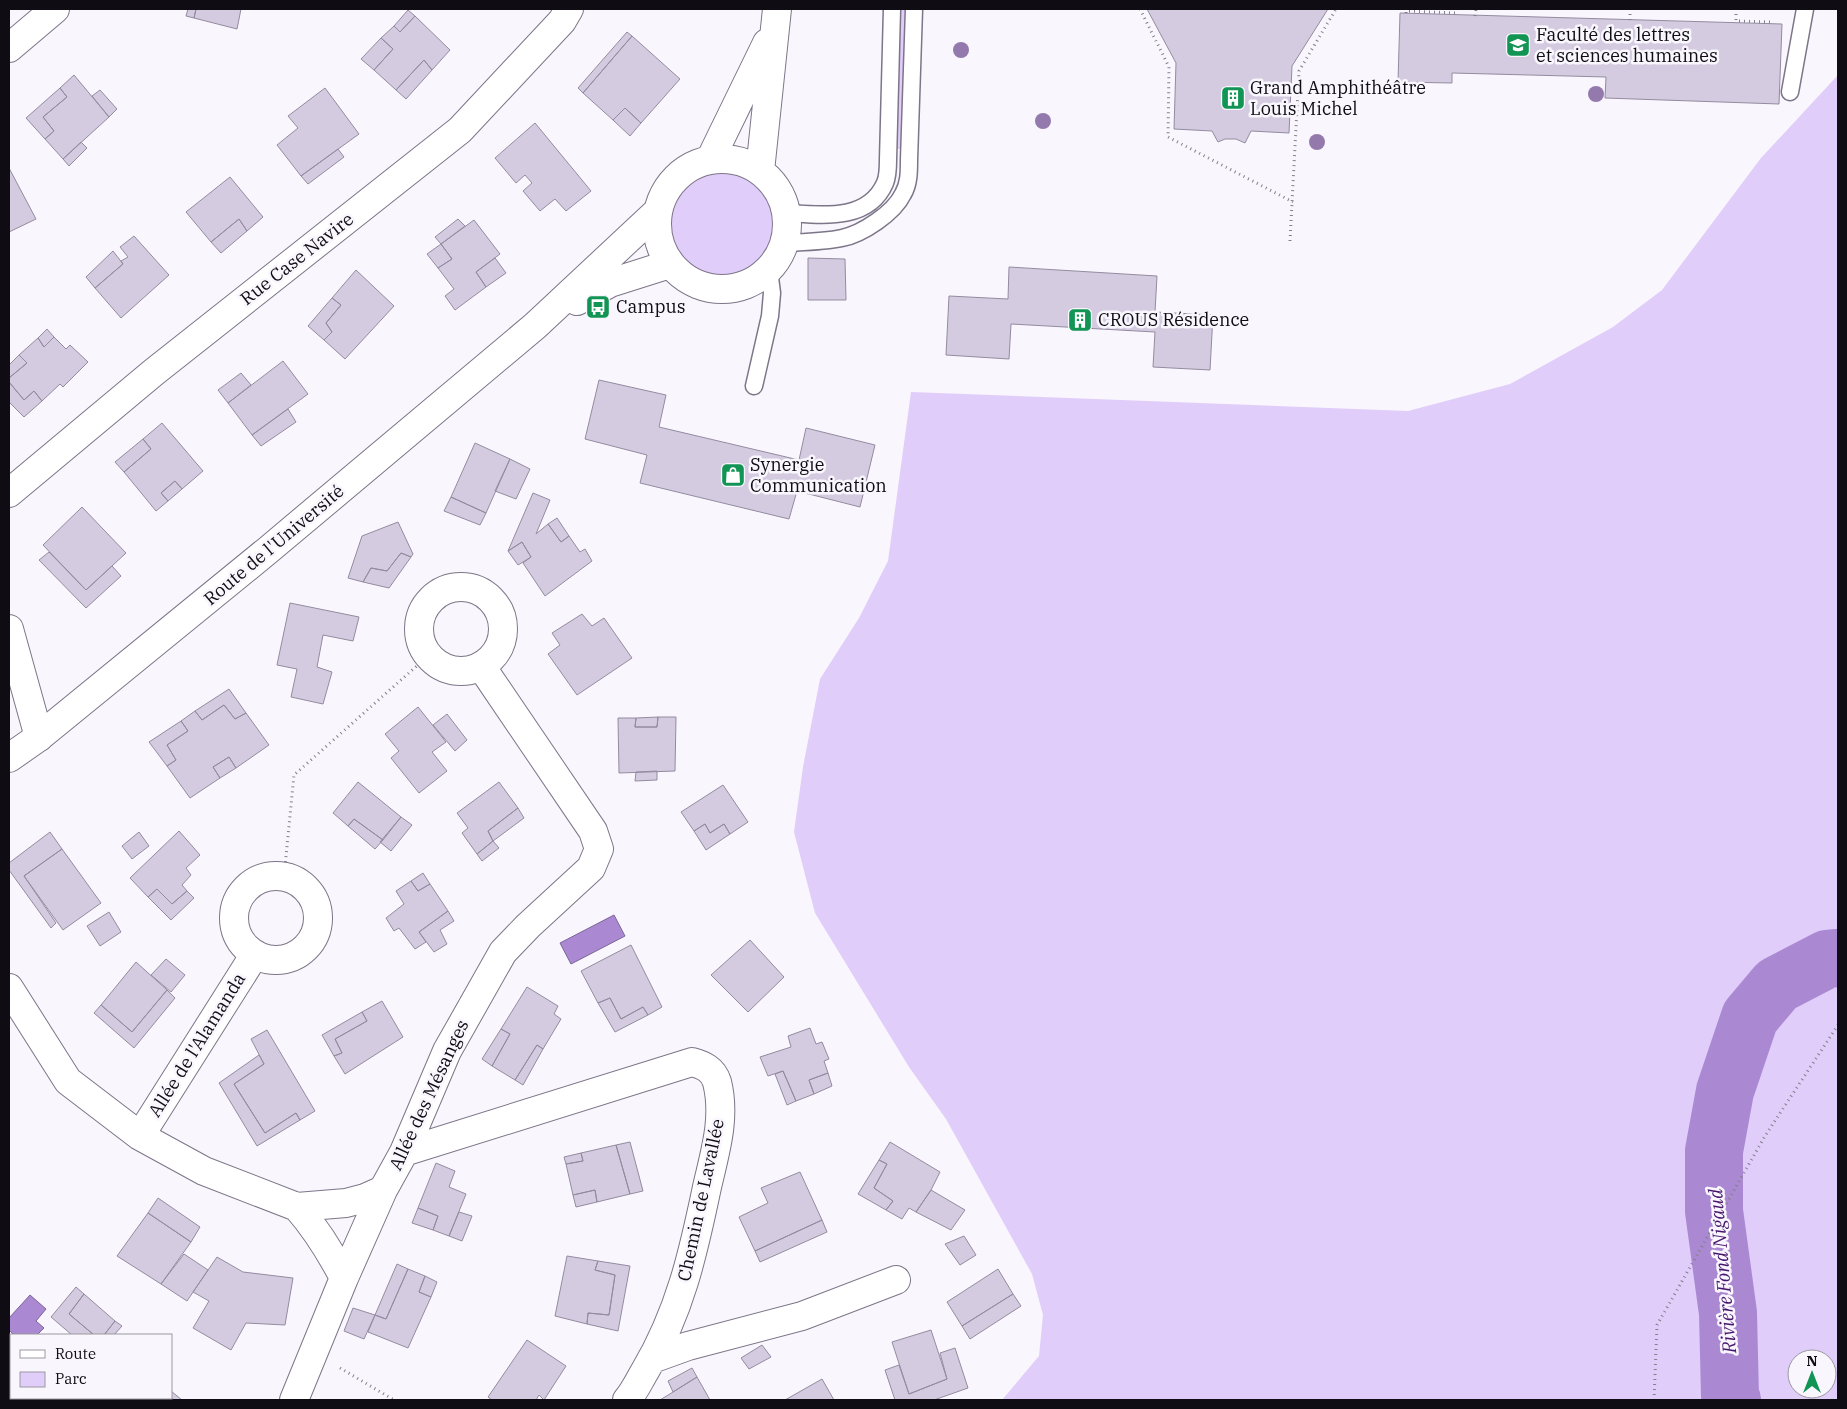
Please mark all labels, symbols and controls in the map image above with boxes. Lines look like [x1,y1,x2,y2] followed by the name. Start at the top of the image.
[1536,23,1718,67] place label: Faculté des lettres et sciences humaines
[1505,32,1531,58] school or university icon: Faculté des lettres et sciences humaines
[1250,76,1426,120] place label: Grand Amphithéâtre Louis Michel
[1220,85,1246,111] building icon: Grand Amphithéâtre Louis Michel
[236,207,358,310] street label: Rue Case Navire
[585,294,611,320] bus stop icon: Campus
[616,295,685,318] place label: Campus
[1067,307,1093,333] building icon: CROUS Résidence
[1098,308,1249,331] place label: CROUS Résidence
[750,453,887,497] place label: Synergie Communication
[720,462,746,488] shop icon: Synergie Communication
[199,479,348,610] street label: Route de l'Université
[143,968,250,1121] street label: Allée de l'Alamanda
[384,1016,474,1174] street label: Allée des Mésanges
[672,1117,729,1283] street label: Chemin de Lavallée
[1703,1187,1741,1355] water label: Rivière Fond Nigaud
[10,1334,172,1399] legend
[55,1344,96,1363] text: Route
[1787,1349,1837,1399] north arrow
[1806,1352,1818,1370] text: N
[55,1369,87,1388] text: Parc

